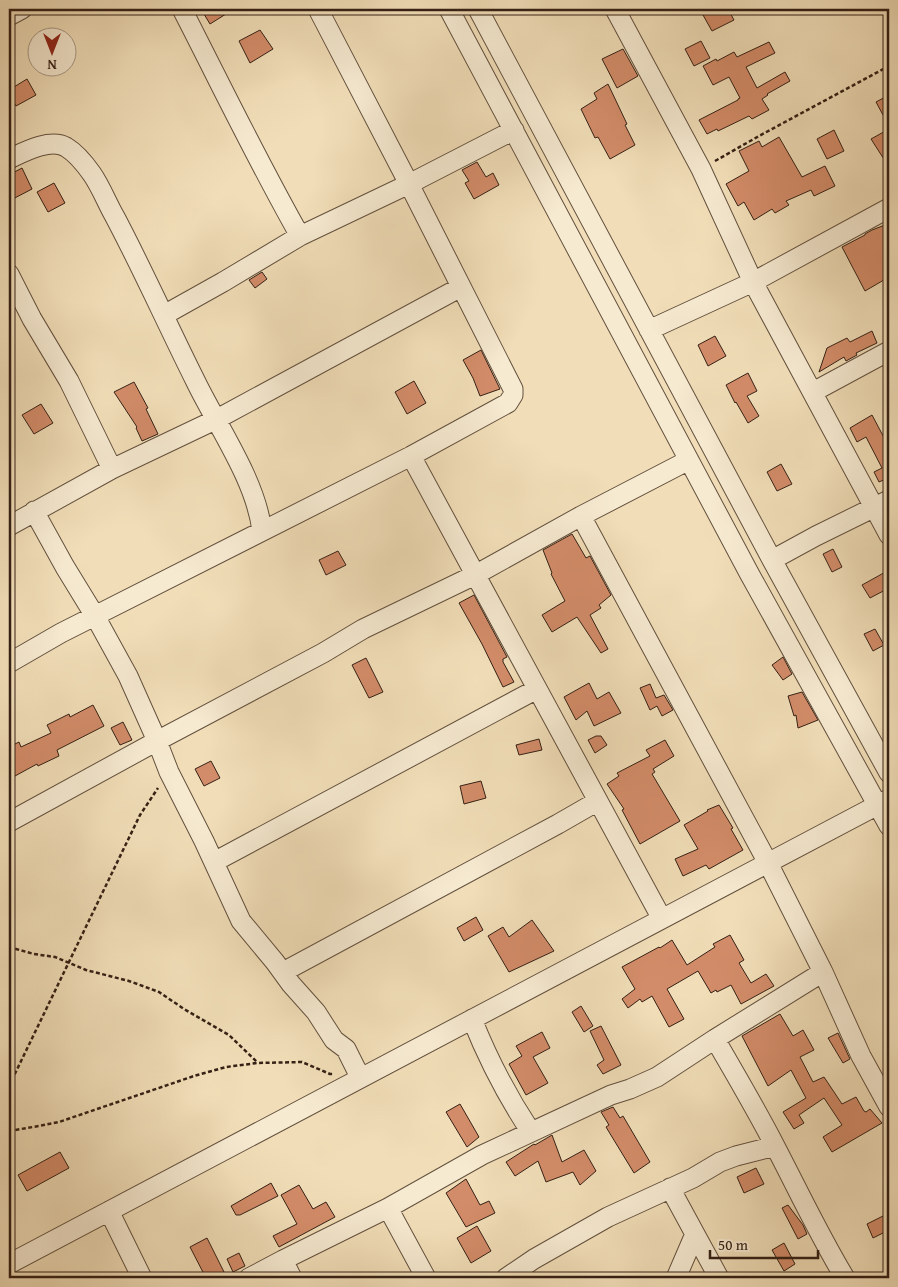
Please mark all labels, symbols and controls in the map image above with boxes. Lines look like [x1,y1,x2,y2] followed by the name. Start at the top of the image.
[28,28,78,78] north arrow
[47,55,57,75] text: N
[710,1227,818,1259] scale bar
[718,1234,749,1255] text: 50 m

